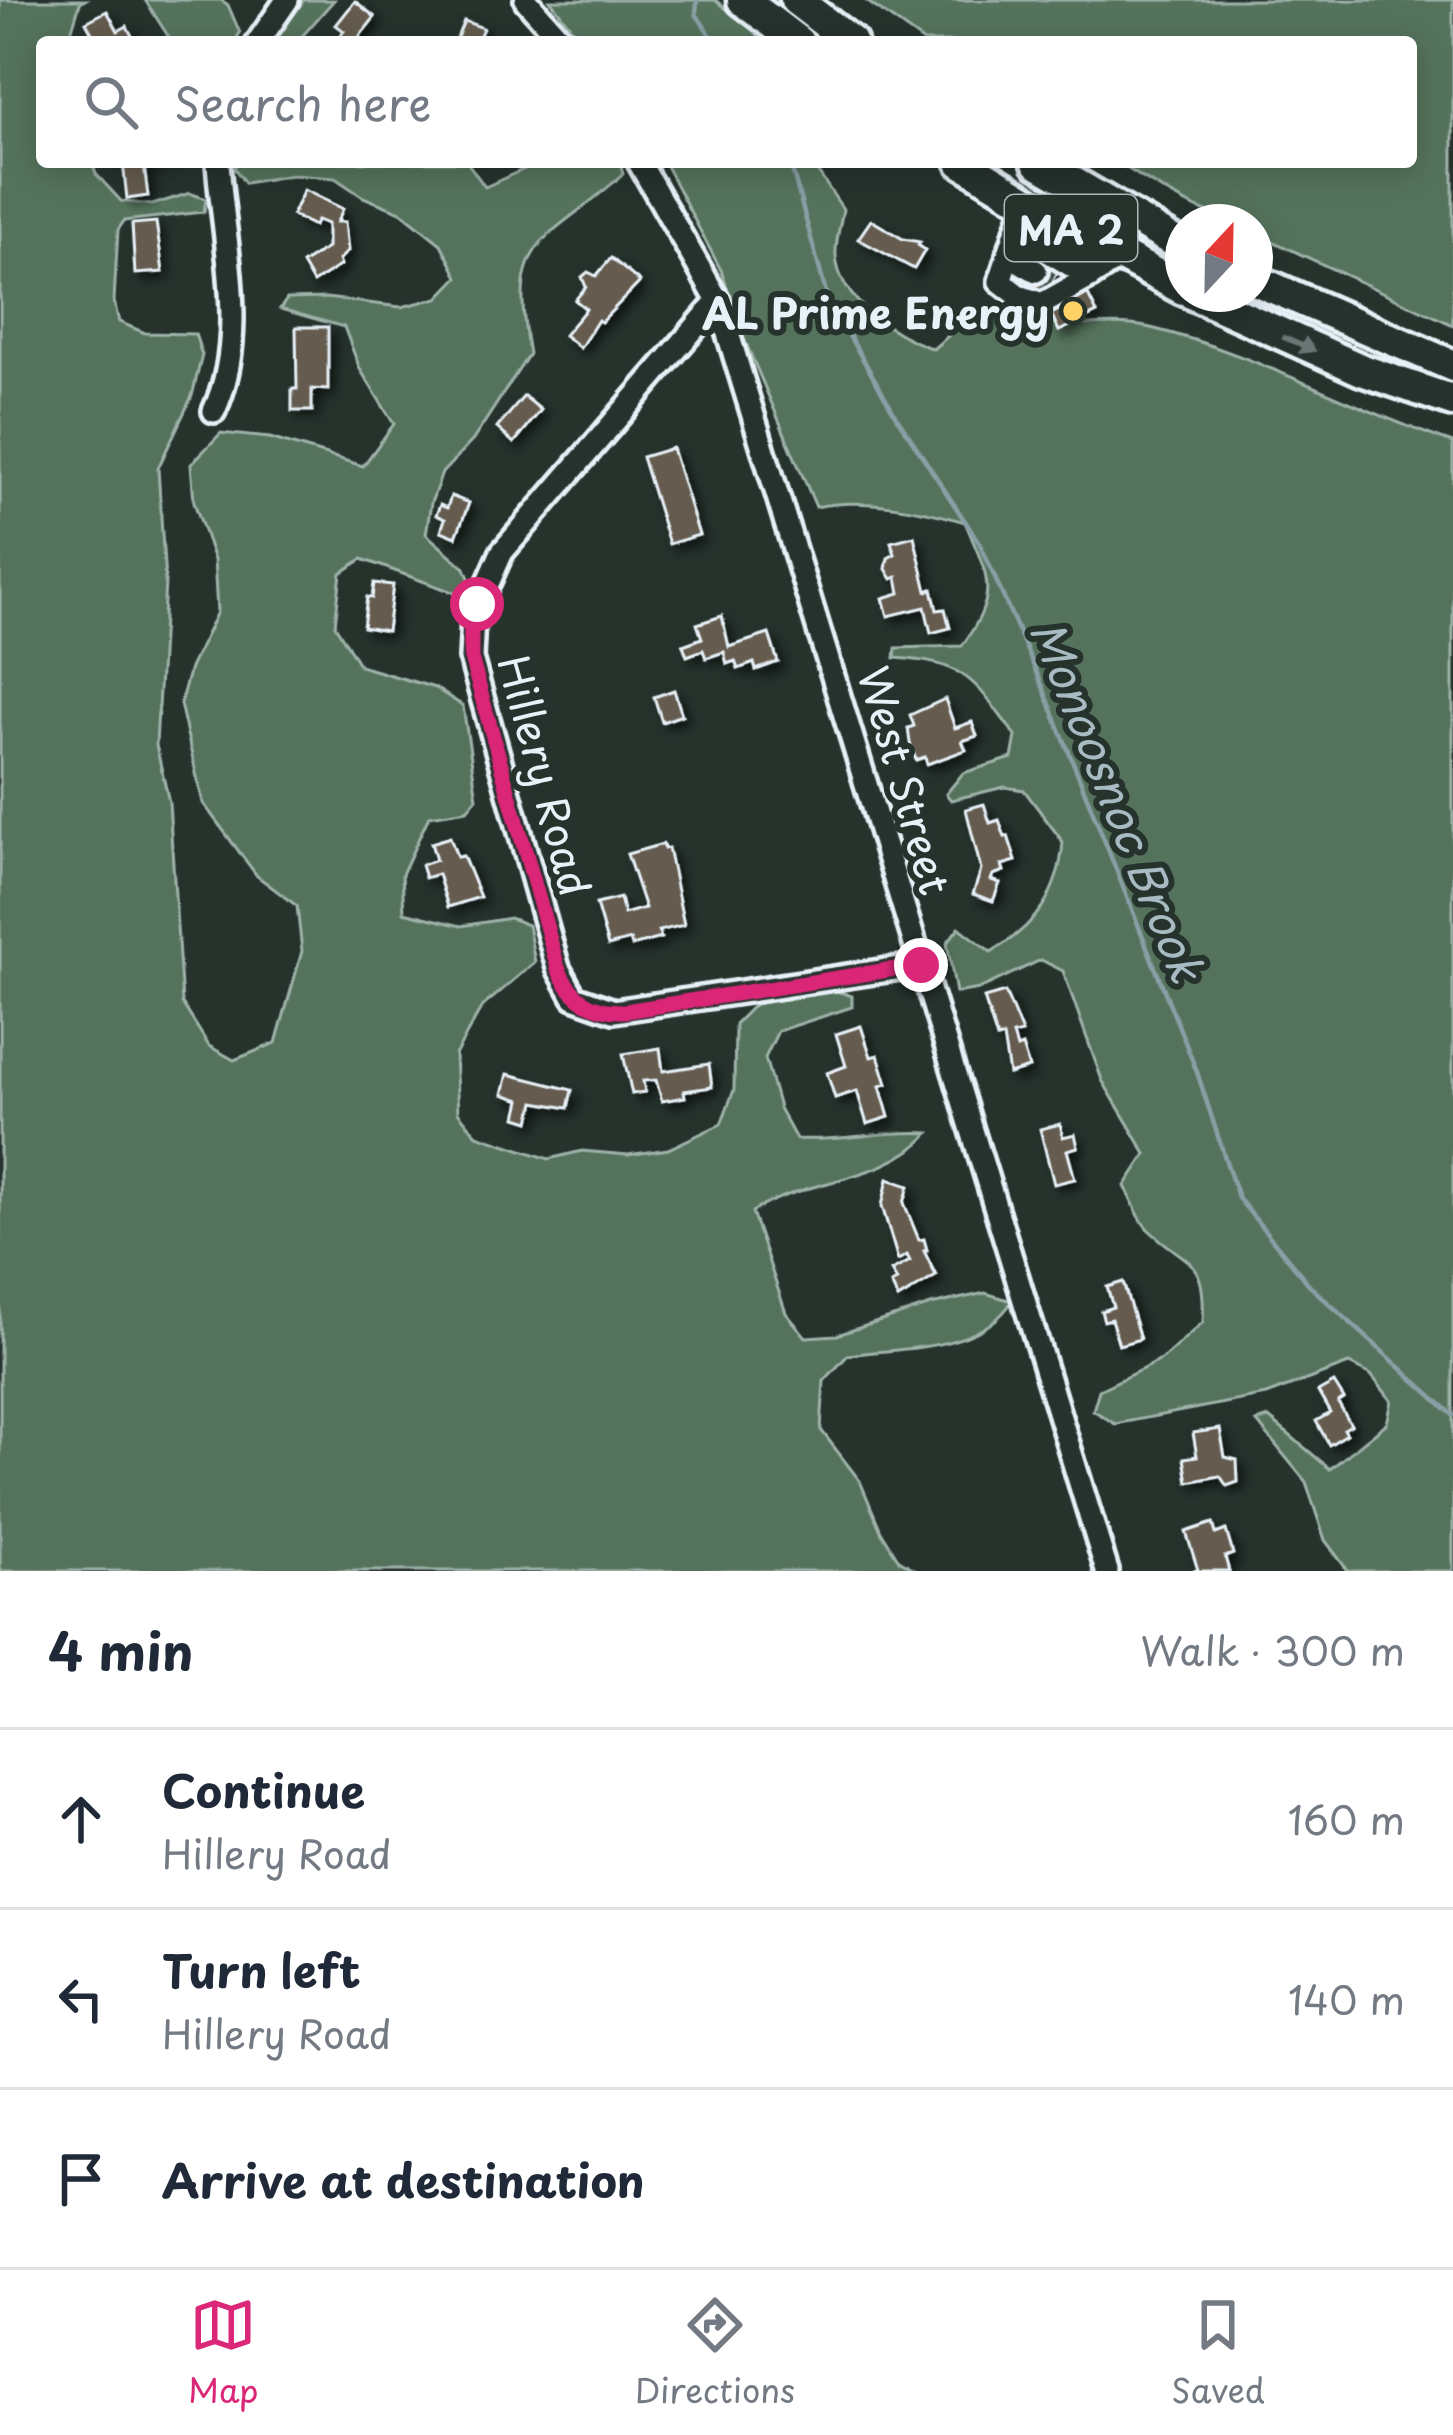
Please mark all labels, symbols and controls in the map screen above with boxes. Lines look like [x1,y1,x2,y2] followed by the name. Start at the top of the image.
[36,36,1417,168] search box
[174,68,431,136] text: Search here
[78,69,144,135] icon: search
[1005,195,1137,261] road number: MA 2
[1165,204,1273,312] north arrow
[702,280,1049,343] place label: AL Prime Energy
[1060,298,1086,324] marker: AL Prime Energy
[1281,335,1317,354] one-way arrow
[450,577,504,631] route start
[1015,609,1223,993] water label: Monoosnoc Brook
[484,647,608,903] street label: Hillery Road
[843,658,969,902] street label: West Street
[894,938,948,992] route end
[48,1611,193,1688] text: 4 min
[1140,1620,1405,1679] text: Walk · 300 m
[162,1755,365,1823] text: Continue
[48,1786,114,1852] icon: ahead
[1288,1789,1405,1848] text: 160 m
[162,1823,392,1882] text: Hillery Road
[162,1935,361,2003] text: Turn left
[48,1966,114,2032] icon: left
[1288,1969,1405,2028] text: 140 m
[162,2003,392,2062] text: Hillery Road
[162,2145,645,2213] text: Arrive at destination
[48,2146,114,2212] icon: arrive
[188,2292,259,2414] tab: Map
[635,2292,795,2414] tab: Directions
[1171,2292,1265,2414] tab: Saved

